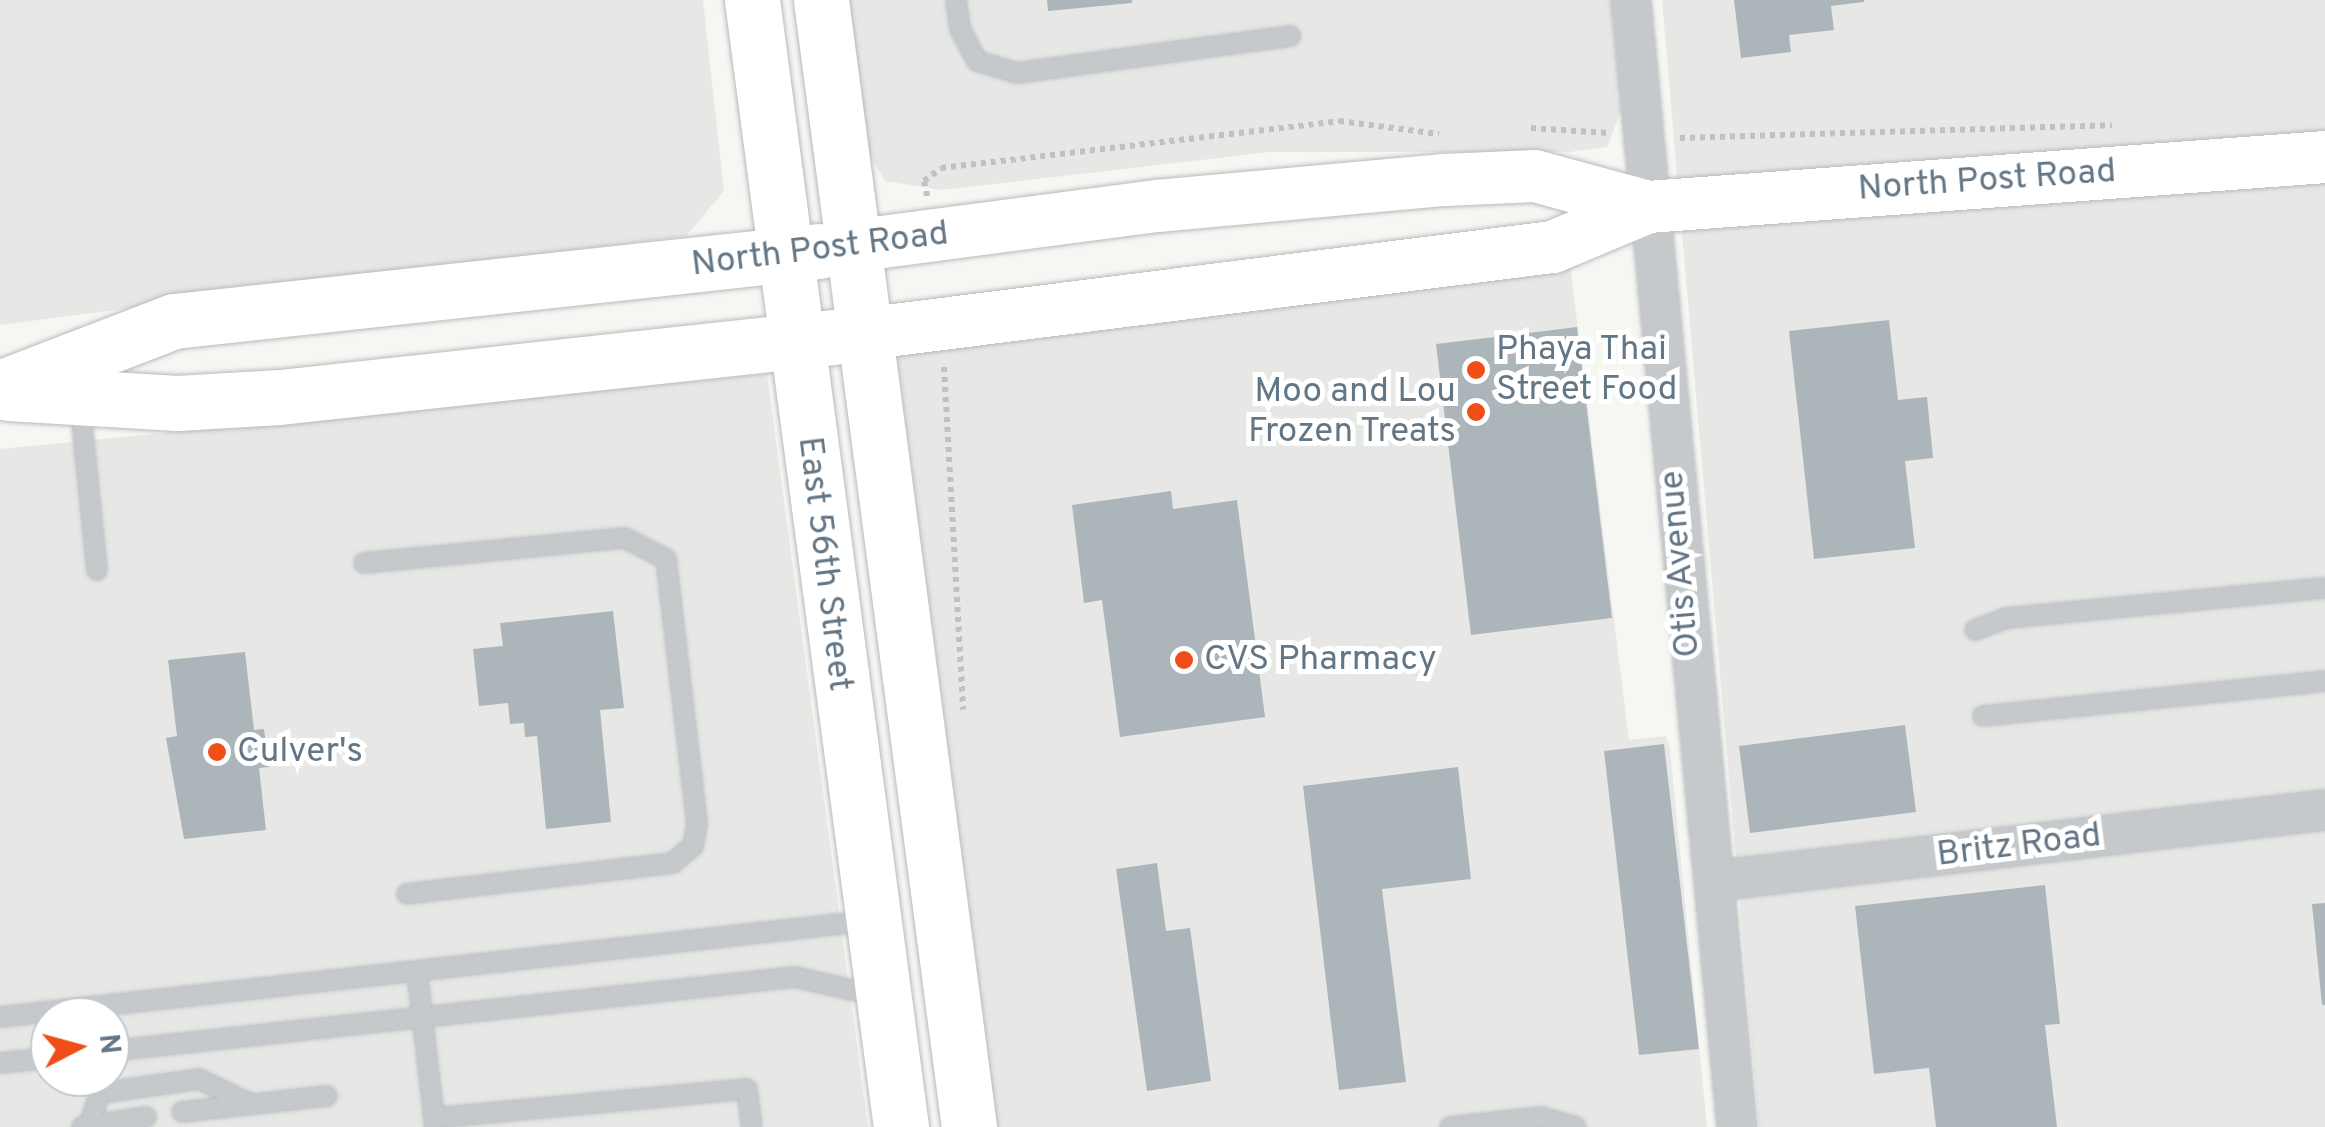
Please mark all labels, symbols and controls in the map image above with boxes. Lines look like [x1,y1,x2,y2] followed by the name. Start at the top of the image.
[1857,151,2117,211] street label: North Post Road
[689,213,951,287] street label: North Post Road
[1496,329,1677,411] place label: Phaya Thai Street Food
[1465,359,1487,381] marker: Phaya Thai Street Food
[1247,371,1456,453] place label: Moo and Lou Frozen Treats
[1465,401,1487,423] marker: Moo and Lou Frozen Treats
[788,434,860,694] street label: East 56th Street
[1652,468,1710,660] street label: Otis Avenue
[1204,639,1437,681] place label: CVS Pharmacy
[1173,649,1195,671] marker: CVS Pharmacy
[237,731,363,773] place label: Culver's
[206,741,228,763] marker: Culver's
[1934,815,2104,877] street label: Britz Road
[30,997,130,1097] north arrow
[89,1032,127,1056] text: N

